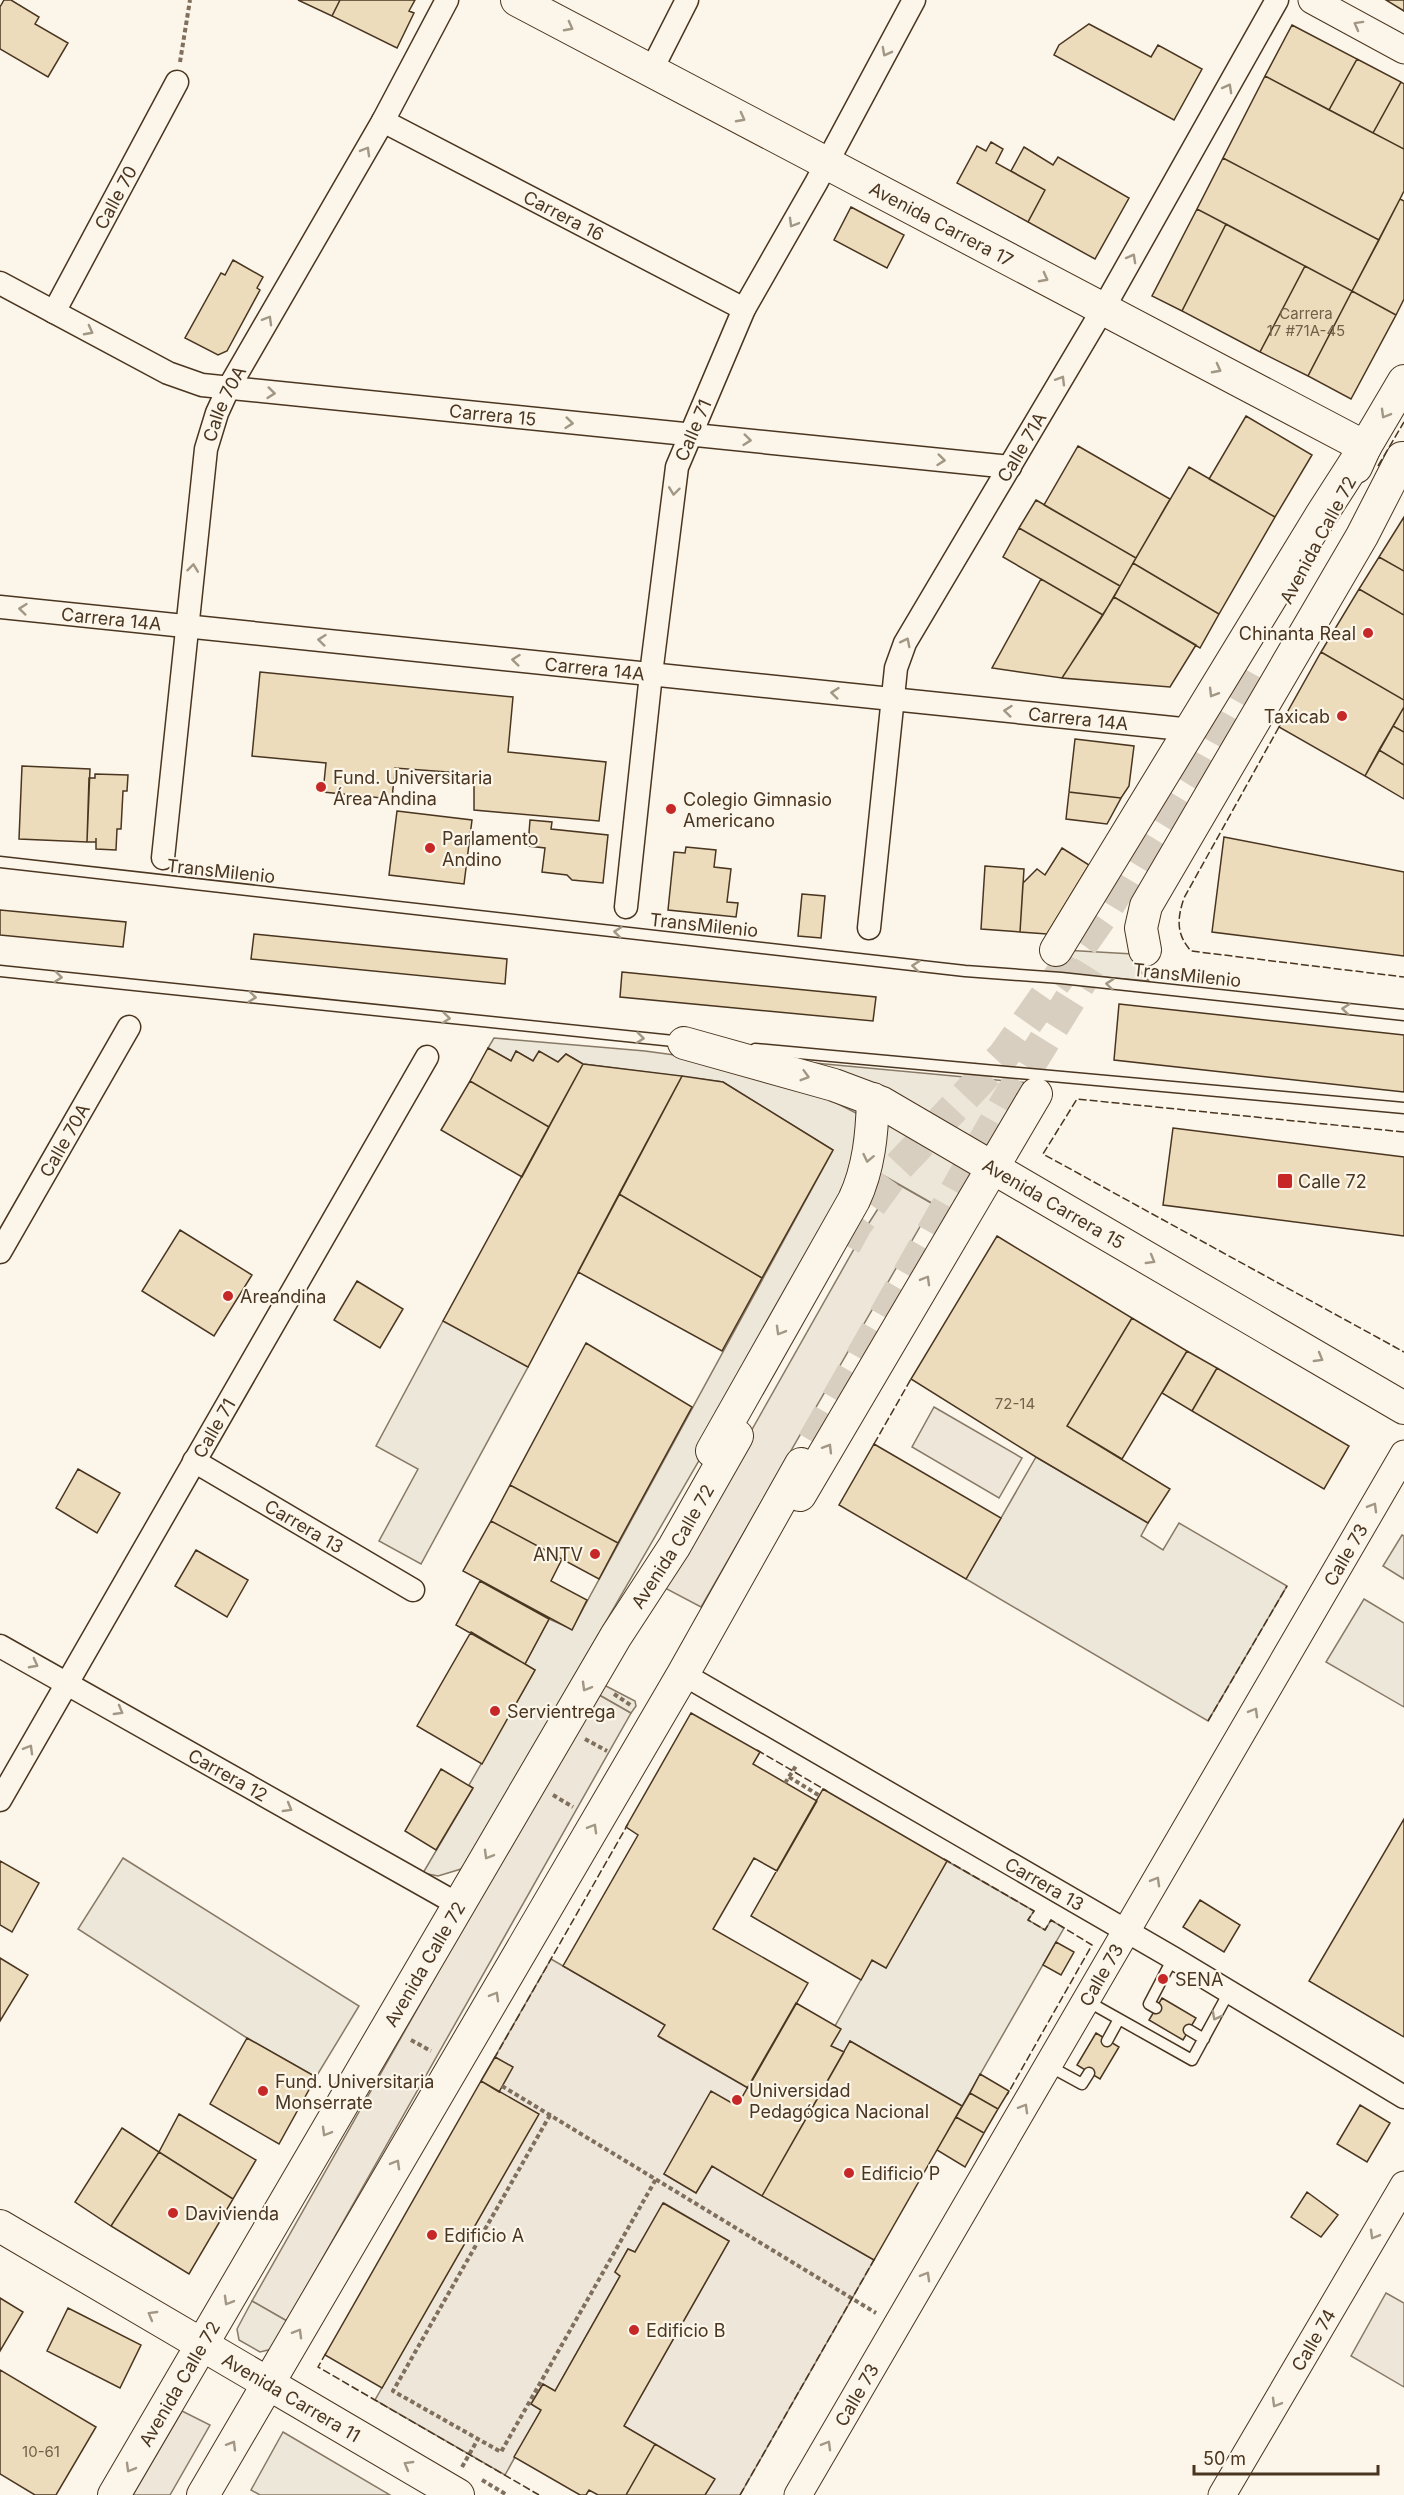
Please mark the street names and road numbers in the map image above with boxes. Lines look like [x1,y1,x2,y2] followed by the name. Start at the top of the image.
[90,162,141,233] street label: Calle 70
[866,177,1017,270] street label: Avenida Carrera 17
[520,186,608,245] street label: Carrera 16
[198,362,250,444] street label: Calle 70A
[670,396,715,464] street label: Calle 71
[448,400,537,429] street label: Carrera 15
[992,408,1050,486] street label: Calle 71A
[1276,473,1360,607] street label: Avenida Calle 72
[60,603,163,634] street label: Carrera 14A
[544,653,646,684] street label: Carrera 14A
[1027,703,1129,734] street label: Carrera 14A
[166,855,276,887] street label: TransMilenio
[649,909,759,941] street label: TransMilenio
[1132,959,1242,991] street label: TransMilenio
[35,1100,93,1181] street label: Calle 70A
[979,1154,1128,1253] street label: Avenida Carrera 15
[188,1395,239,1461] street label: Calle 71
[627,1480,718,1612] street label: Avenida Calle 72
[261,1495,347,1557] street label: Carrera 13
[1319,1520,1372,1590] street label: Calle 73
[185,1744,271,1805] street label: Carrera 12
[1001,1853,1088,1915] street label: Carrera 13
[380,1898,469,2030] street label: Avenida Calle 72
[1075,1940,1127,2010] street label: Calle 73
[1287,2305,1339,2375] street label: Calle 74
[134,2317,224,2450] street label: Avenida Calle 72
[219,2348,364,2446] street label: Avenida Carrera 11
[830,2360,883,2430] street label: Calle 73

